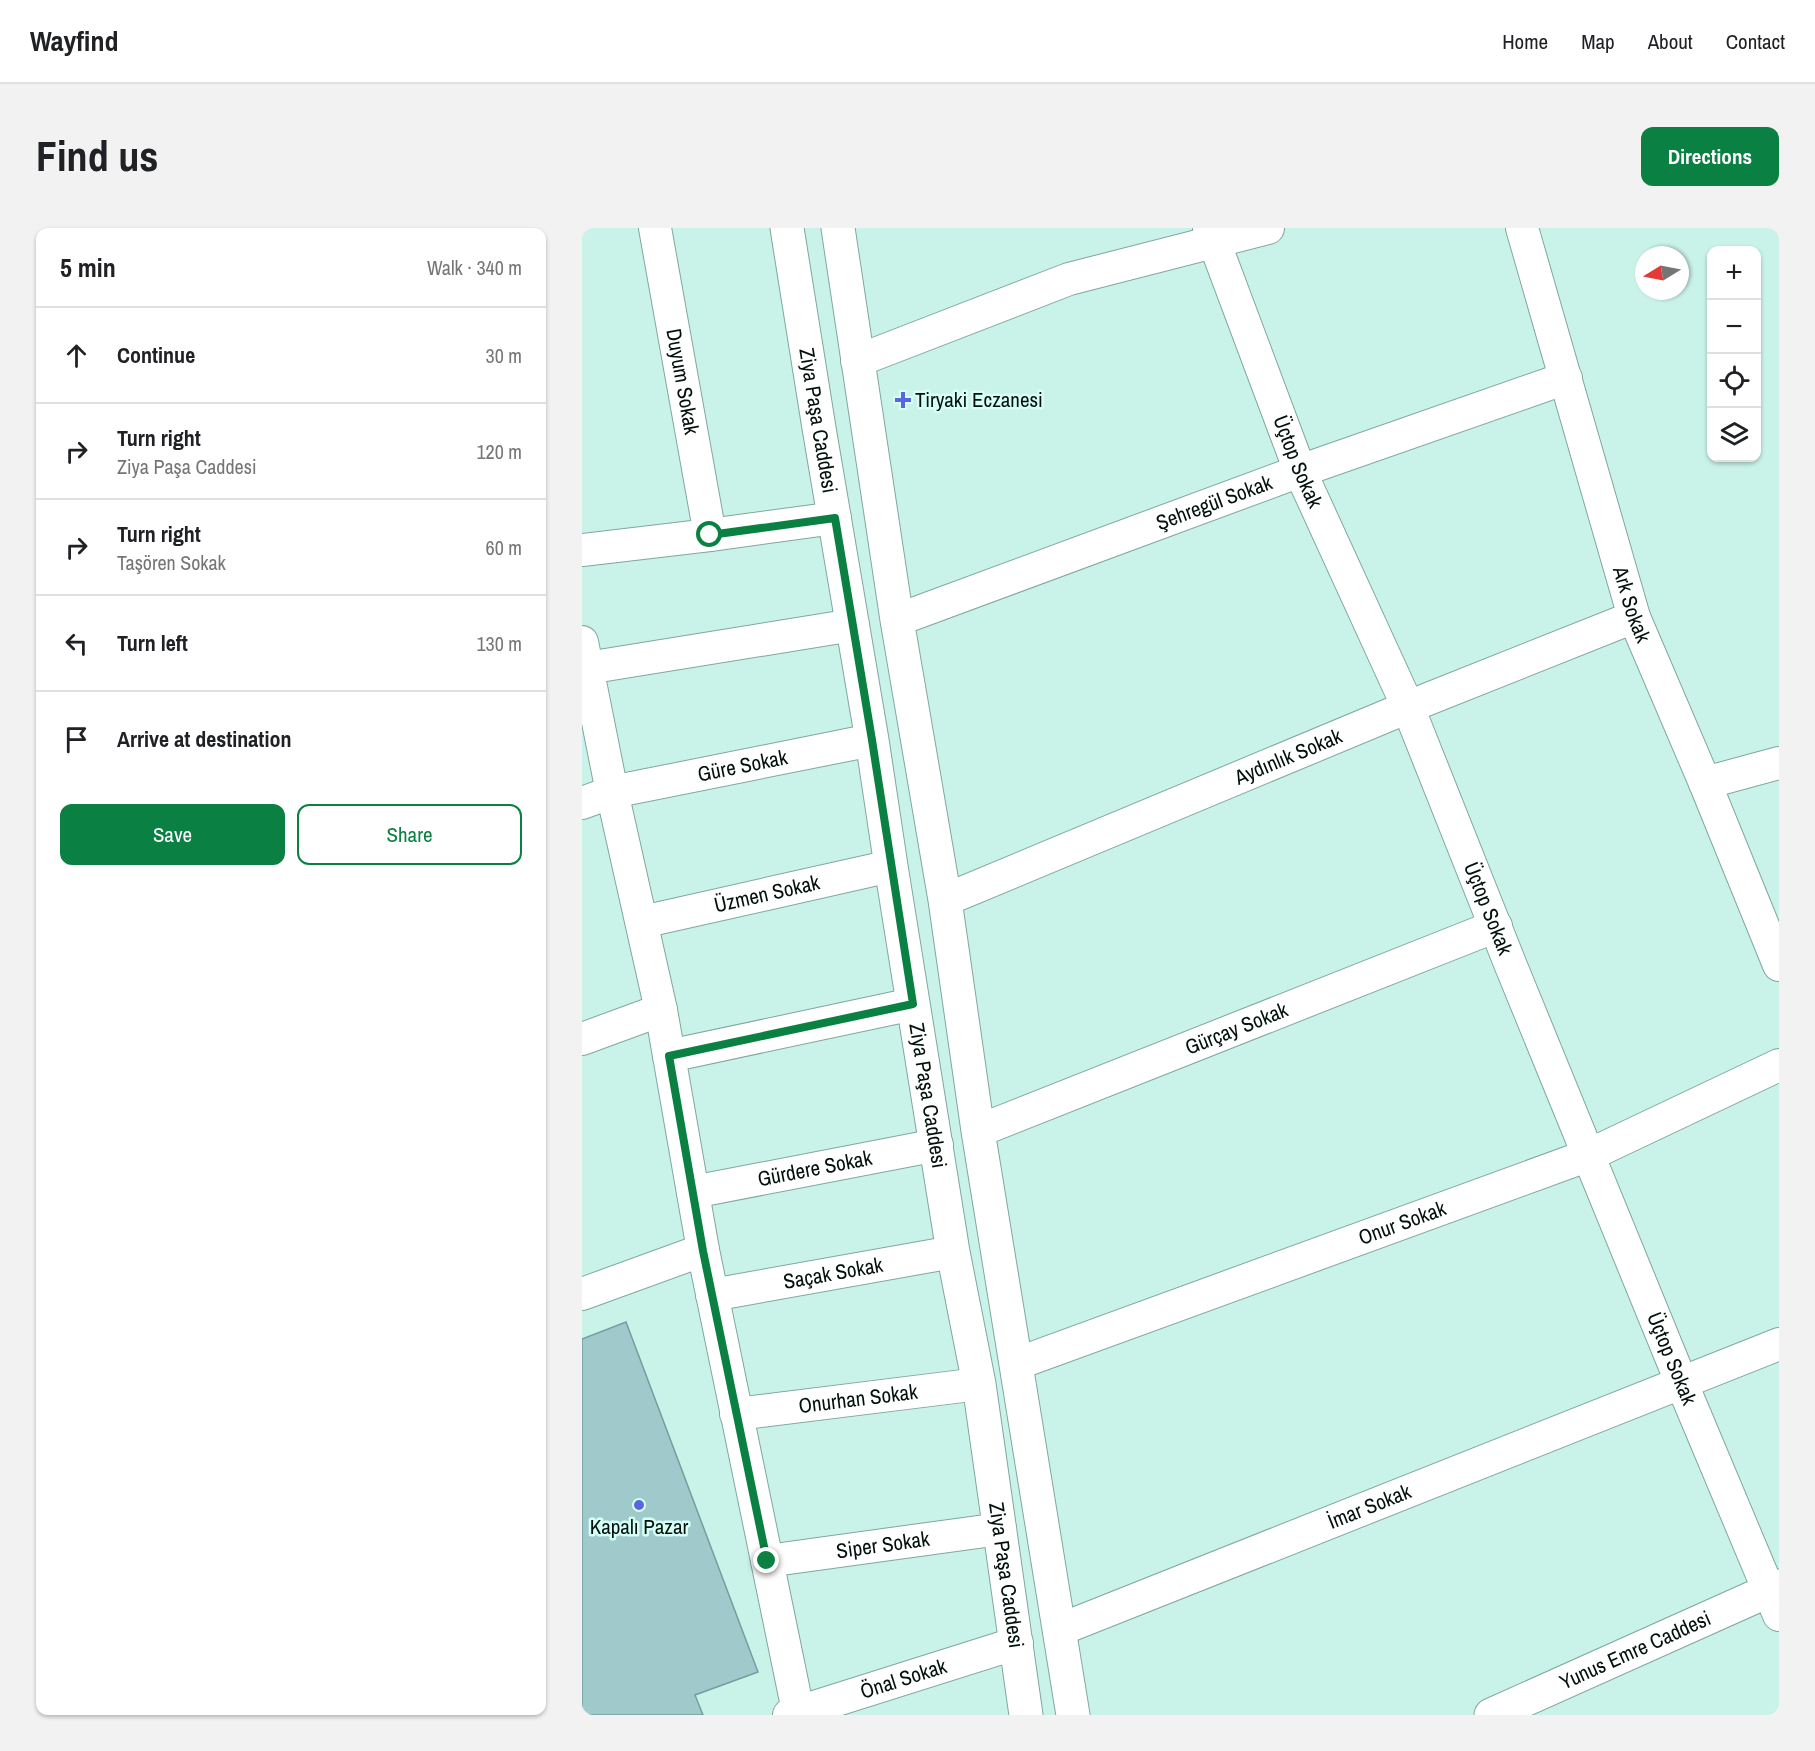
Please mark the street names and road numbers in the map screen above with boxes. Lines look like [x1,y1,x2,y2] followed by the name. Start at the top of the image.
[659,326,707,437] street label: Duyum Sokak
[792,346,845,495] street label: Ziya Paşa Caddesi
[1266,411,1330,513] street label: Üçtop Sokak
[1152,467,1276,537] street label: Şehregül Sokak
[1606,562,1658,647] street label: Ark Sokak
[1229,721,1347,792] street label: Aydınlık Sokak
[695,742,790,789] street label: Güre Sokak
[1457,858,1520,960] street label: Üçtop Sokak
[711,867,823,919] street label: Üzmen Sokak
[1181,995,1292,1062] street label: Gürçay Sokak
[902,1021,954,1170] street label: Ziya Paşa Caddesi
[755,1143,875,1193] street label: Gürdere Sokak
[1354,1193,1450,1252] street label: Onur Sokak
[781,1250,885,1296] street label: Saçak Sokak
[1640,1308,1704,1410] street label: Üçtop Sokak
[797,1377,920,1420] street label: Onurhan Sokak
[1323,1477,1415,1536] street label: İmar Sokak
[982,1500,1031,1650] street label: Ziya Paşa Caddesi
[834,1524,932,1565] street label: Siper Sokak
[1555,1603,1715,1696] street label: Yunus Emre Caddesi
[856,1651,950,1706] street label: Önal Sokak

